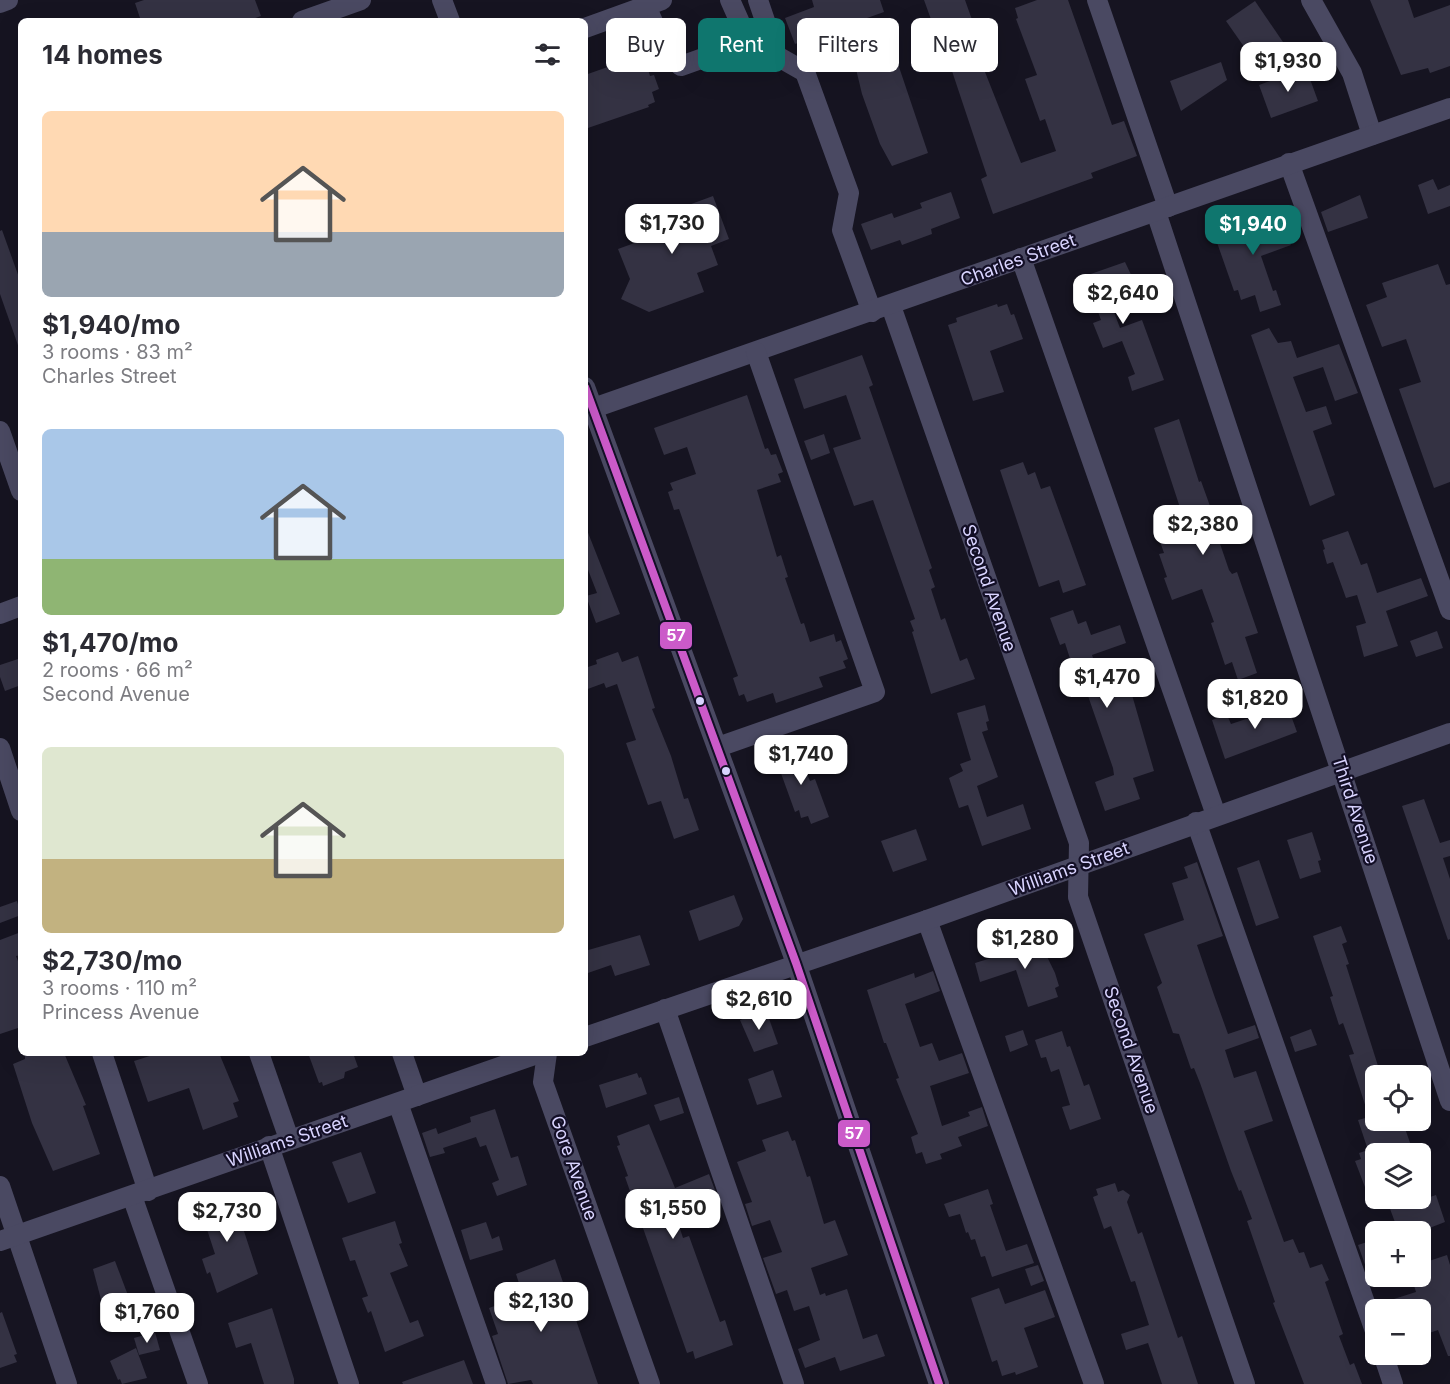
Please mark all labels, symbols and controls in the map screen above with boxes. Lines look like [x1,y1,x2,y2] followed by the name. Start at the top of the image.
[606,18,686,72] chip: Buy
[698,18,785,72] chip: Rent
[797,18,899,72] chip: Filters
[911,18,998,72] chip: New
[531,38,564,71] icon: filters
[42,39,163,70] text: 14 homes
[1239,42,1337,93] pin: $1,930
[1254,49,1322,73] text: $1,930
[249,150,357,258] icon: home
[623,204,721,255] pin: $1,730
[1204,205,1302,256] pin: $1,940
[639,211,705,235] text: $1,730
[1219,212,1287,236] text: $1,940
[957,229,1078,290] street label: Charles Street
[1074,274,1172,325] pin: $2,640
[1087,281,1159,305] text: $2,640
[42,309,180,340] text: $1,940/mo
[42,340,193,364] text: 3 rooms · 83 m²
[42,364,177,388] text: Charles Street
[249,468,357,576] icon: home
[1154,505,1252,556] pin: $2,380
[1167,512,1239,536] text: $2,380
[958,522,1021,654] street label: Second Avenue
[659,621,693,650] line badge: 57
[666,625,686,645] text: 57
[42,627,179,658] text: $1,470/mo
[42,658,193,682] text: 2 rooms · 66 m²
[1058,658,1156,709] pin: $1,470
[1074,665,1140,689] text: $1,470
[1206,679,1304,730] pin: $1,820
[42,682,190,706] text: Second Avenue
[1222,686,1288,710] text: $1,820
[694,695,706,707] unlabelled marker
[752,735,850,786] pin: $1,740
[768,742,834,766] text: $1,740
[1328,753,1383,867] street label: Third Avenue
[720,765,732,777] unlabelled marker
[249,786,357,894] icon: home
[1006,837,1132,900] street label: Williams Street
[976,919,1074,970] pin: $1,280
[991,926,1059,950] text: $1,280
[42,945,182,976] text: $2,730/mo
[42,976,197,1000] text: 3 rooms · 110 m²
[710,980,808,1031] pin: $2,610
[1100,984,1163,1116] street label: Second Avenue
[726,987,792,1011] text: $2,610
[42,1000,199,1024] text: Princess Avenue
[1365,1065,1431,1365] map controls
[1365,1065,1431,1131] button: locate
[224,1110,350,1171] street label: Williams Street
[547,1113,602,1223] street label: Gore Avenue
[837,1119,871,1148] line badge: 57
[844,1123,864,1143] text: 57
[1365,1143,1431,1209] button: layers
[624,1189,722,1240] pin: $1,550
[178,1192,276,1243] pin: $2,730
[639,1196,707,1220] text: $1,550
[192,1199,262,1223] text: $2,730
[1365,1221,1431,1287] button: +
[492,1282,590,1333] pin: $2,130
[508,1289,574,1313] text: $2,130
[98,1293,196,1344] pin: $1,760
[1365,1299,1431,1365] button: −
[114,1300,180,1324] text: $1,760

